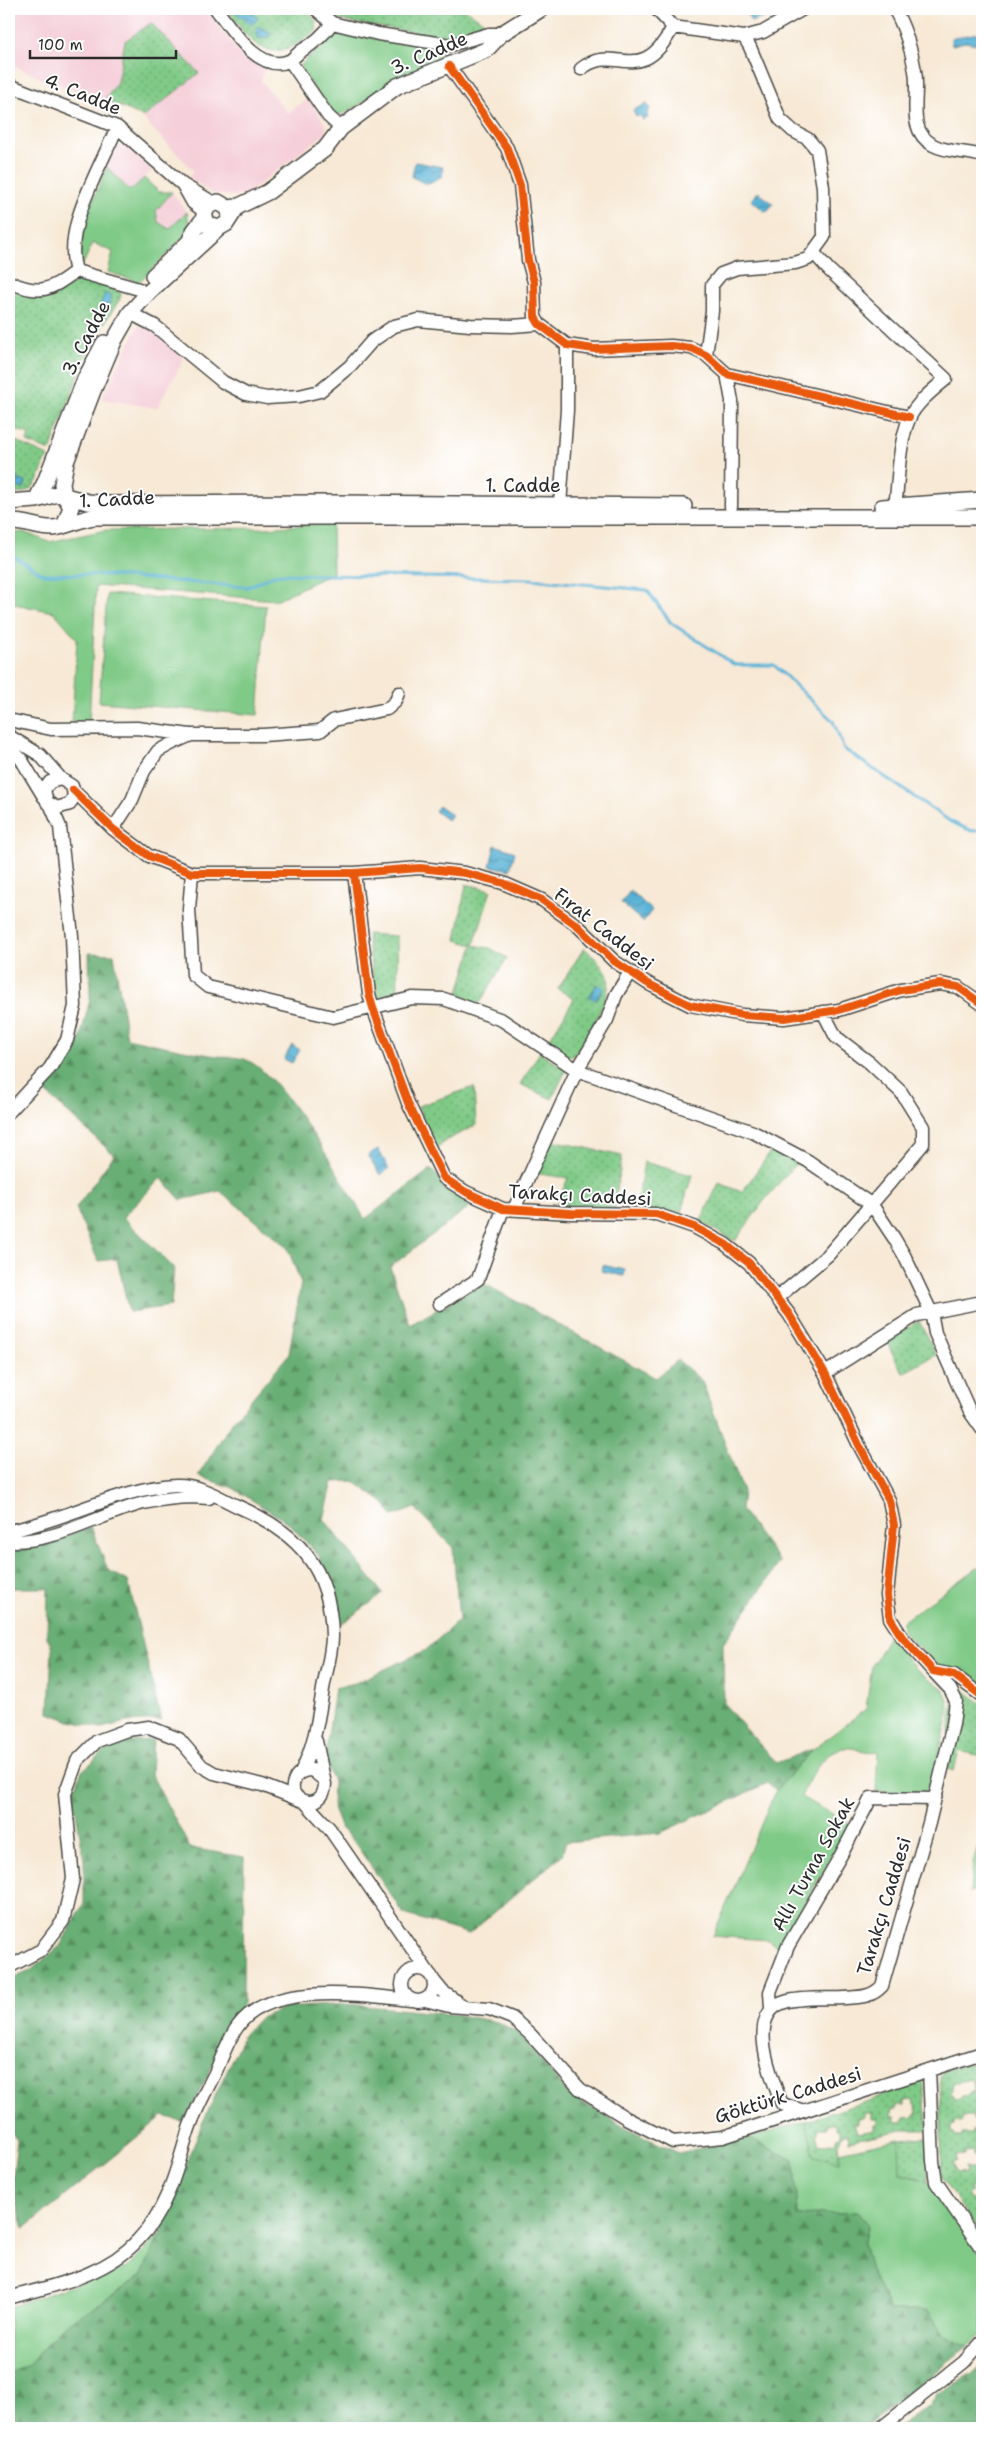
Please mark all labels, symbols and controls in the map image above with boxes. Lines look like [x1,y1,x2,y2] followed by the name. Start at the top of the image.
[387,26,471,80] street label: 3. Cadde
[30,28,176,60] scale bar
[38,35,83,55] text: 100 m
[41,67,125,121] street label: 4. Cadde
[56,296,116,380] street label: 3. Cadde
[485,473,561,498] street label: 1. Cadde
[79,485,155,513] street label: 1. Cadde
[549,882,659,976] street label: Fırat Caddesi
[508,1179,652,1211] street label: Tarakçı Caddesi
[766,1792,860,1936] street label: Allı Turna Sokak
[851,1834,917,1978] street label: Tarakçı Caddesi
[711,2061,865,2129] street label: Göktürk Caddesi

